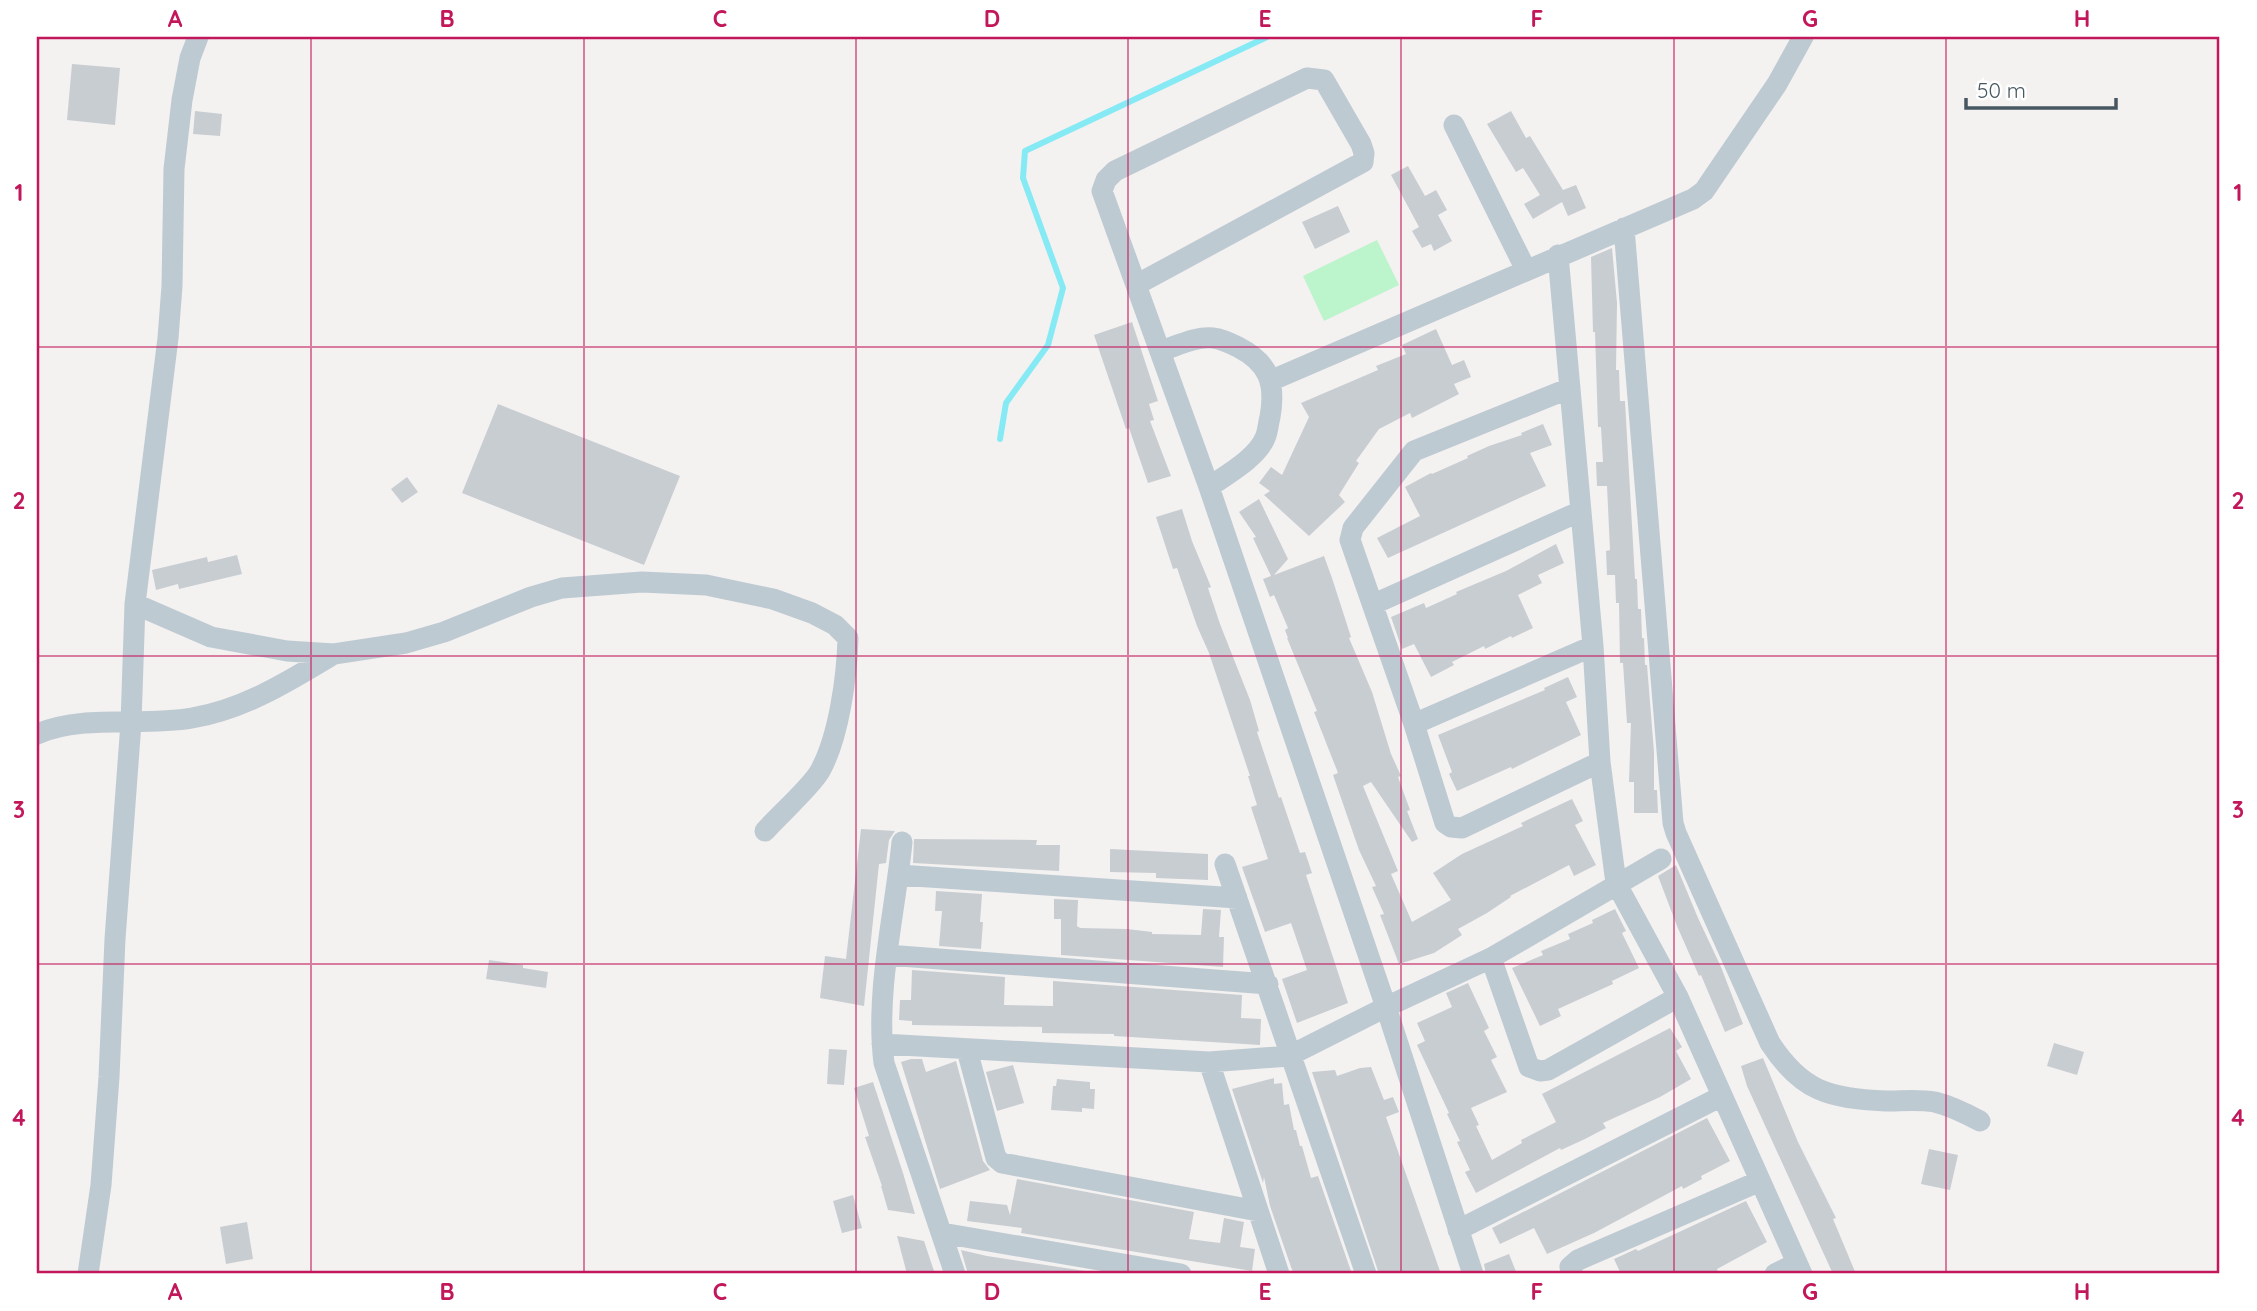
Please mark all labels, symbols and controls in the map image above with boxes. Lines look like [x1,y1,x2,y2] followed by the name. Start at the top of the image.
[168,4,183,33] text: A
[439,4,455,33] text: B
[713,4,727,33] text: C
[984,4,1000,33] text: D
[1258,4,1272,33] text: E
[1531,4,1543,33] text: F
[1802,4,1818,33] text: G
[2074,4,2090,33] text: H
[1966,66,2117,110] scale bar
[1977,77,2026,103] text: 50 m
[15,178,23,207] text: 1
[2234,178,2242,207] text: 1
[12,486,26,515] text: 2
[2231,486,2245,515] text: 2
[13,795,25,824] text: 3
[2232,795,2244,824] text: 3
[12,1103,26,1132] text: 4
[2231,1103,2245,1132] text: 4
[168,1277,183,1306] text: A
[439,1277,455,1306] text: B
[713,1277,727,1306] text: C
[984,1277,1000,1306] text: D
[1258,1277,1272,1306] text: E
[1531,1277,1543,1306] text: F
[1802,1277,1818,1306] text: G
[2074,1277,2090,1306] text: H

